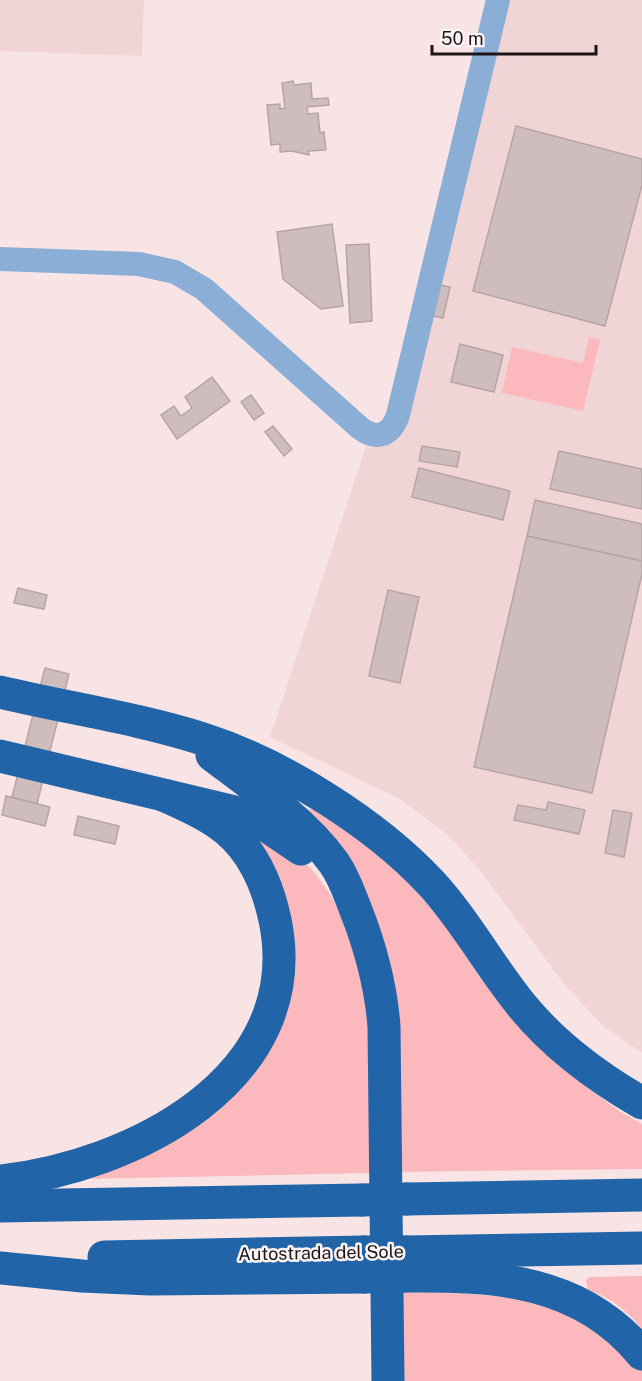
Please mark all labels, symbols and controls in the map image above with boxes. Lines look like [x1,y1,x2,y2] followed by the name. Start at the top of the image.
[432,18,596,56] scale bar
[441,28,484,49] text: 50 m
[238,1241,404,1264] street label: Autostrada del Sole

